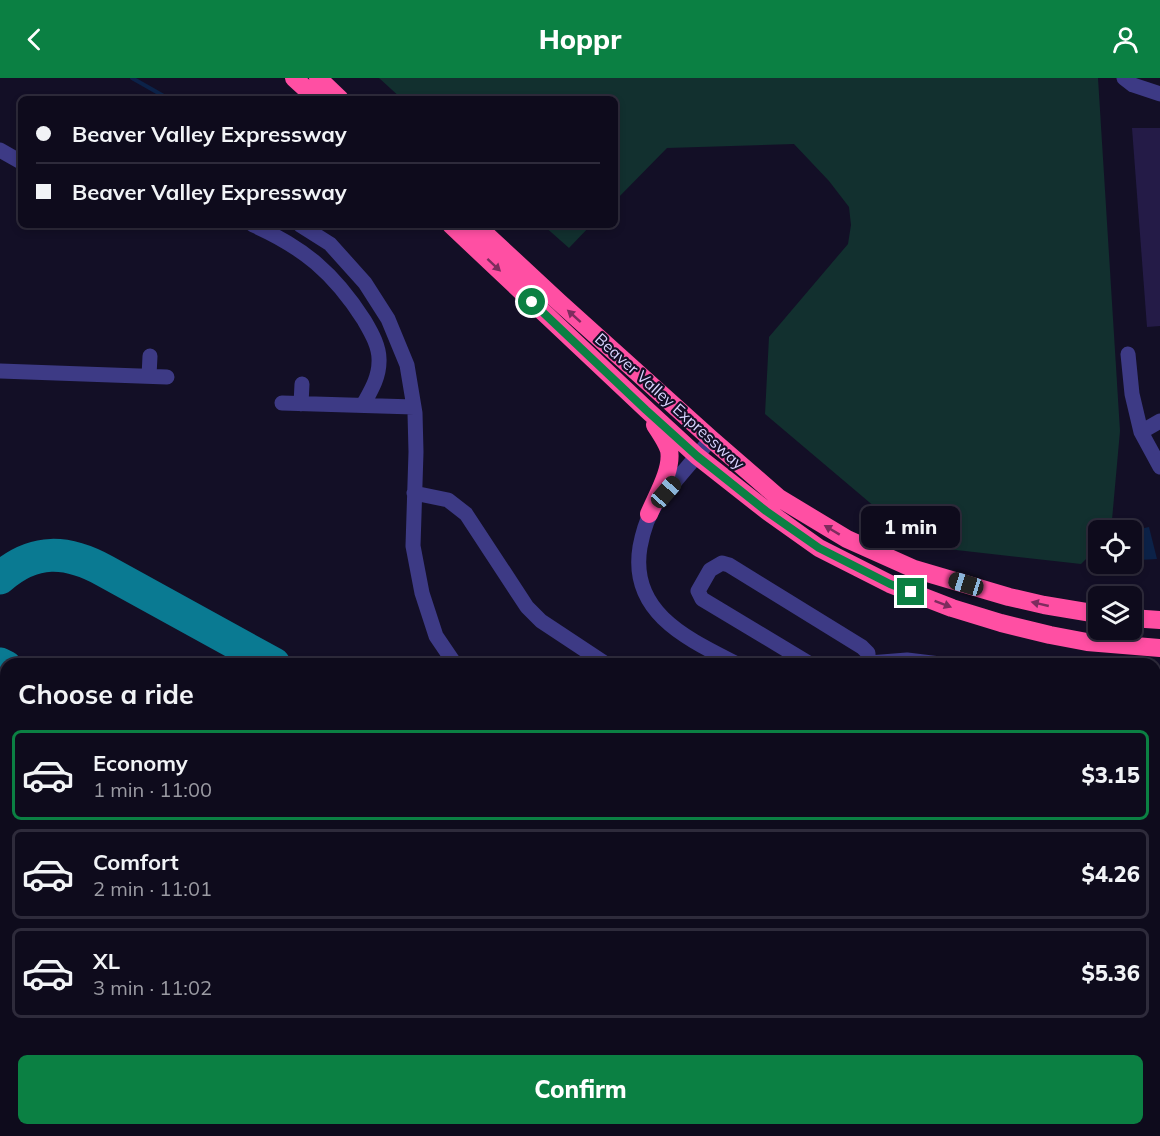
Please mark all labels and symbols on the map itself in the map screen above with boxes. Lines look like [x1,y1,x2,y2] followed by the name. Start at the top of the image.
[486,258,501,272] one-way arrow
[518,288,545,315] route start
[567,309,582,323] one-way arrow
[591,329,749,474] street label: Beaver Valley Expressway
[647,473,685,511] car
[862,505,960,547] callout: 1 min
[824,524,840,535] one-way arrow
[946,570,986,598] car
[897,578,924,605] route end
[1031,599,1050,609] one-way arrow
[935,600,953,610] one-way arrow

